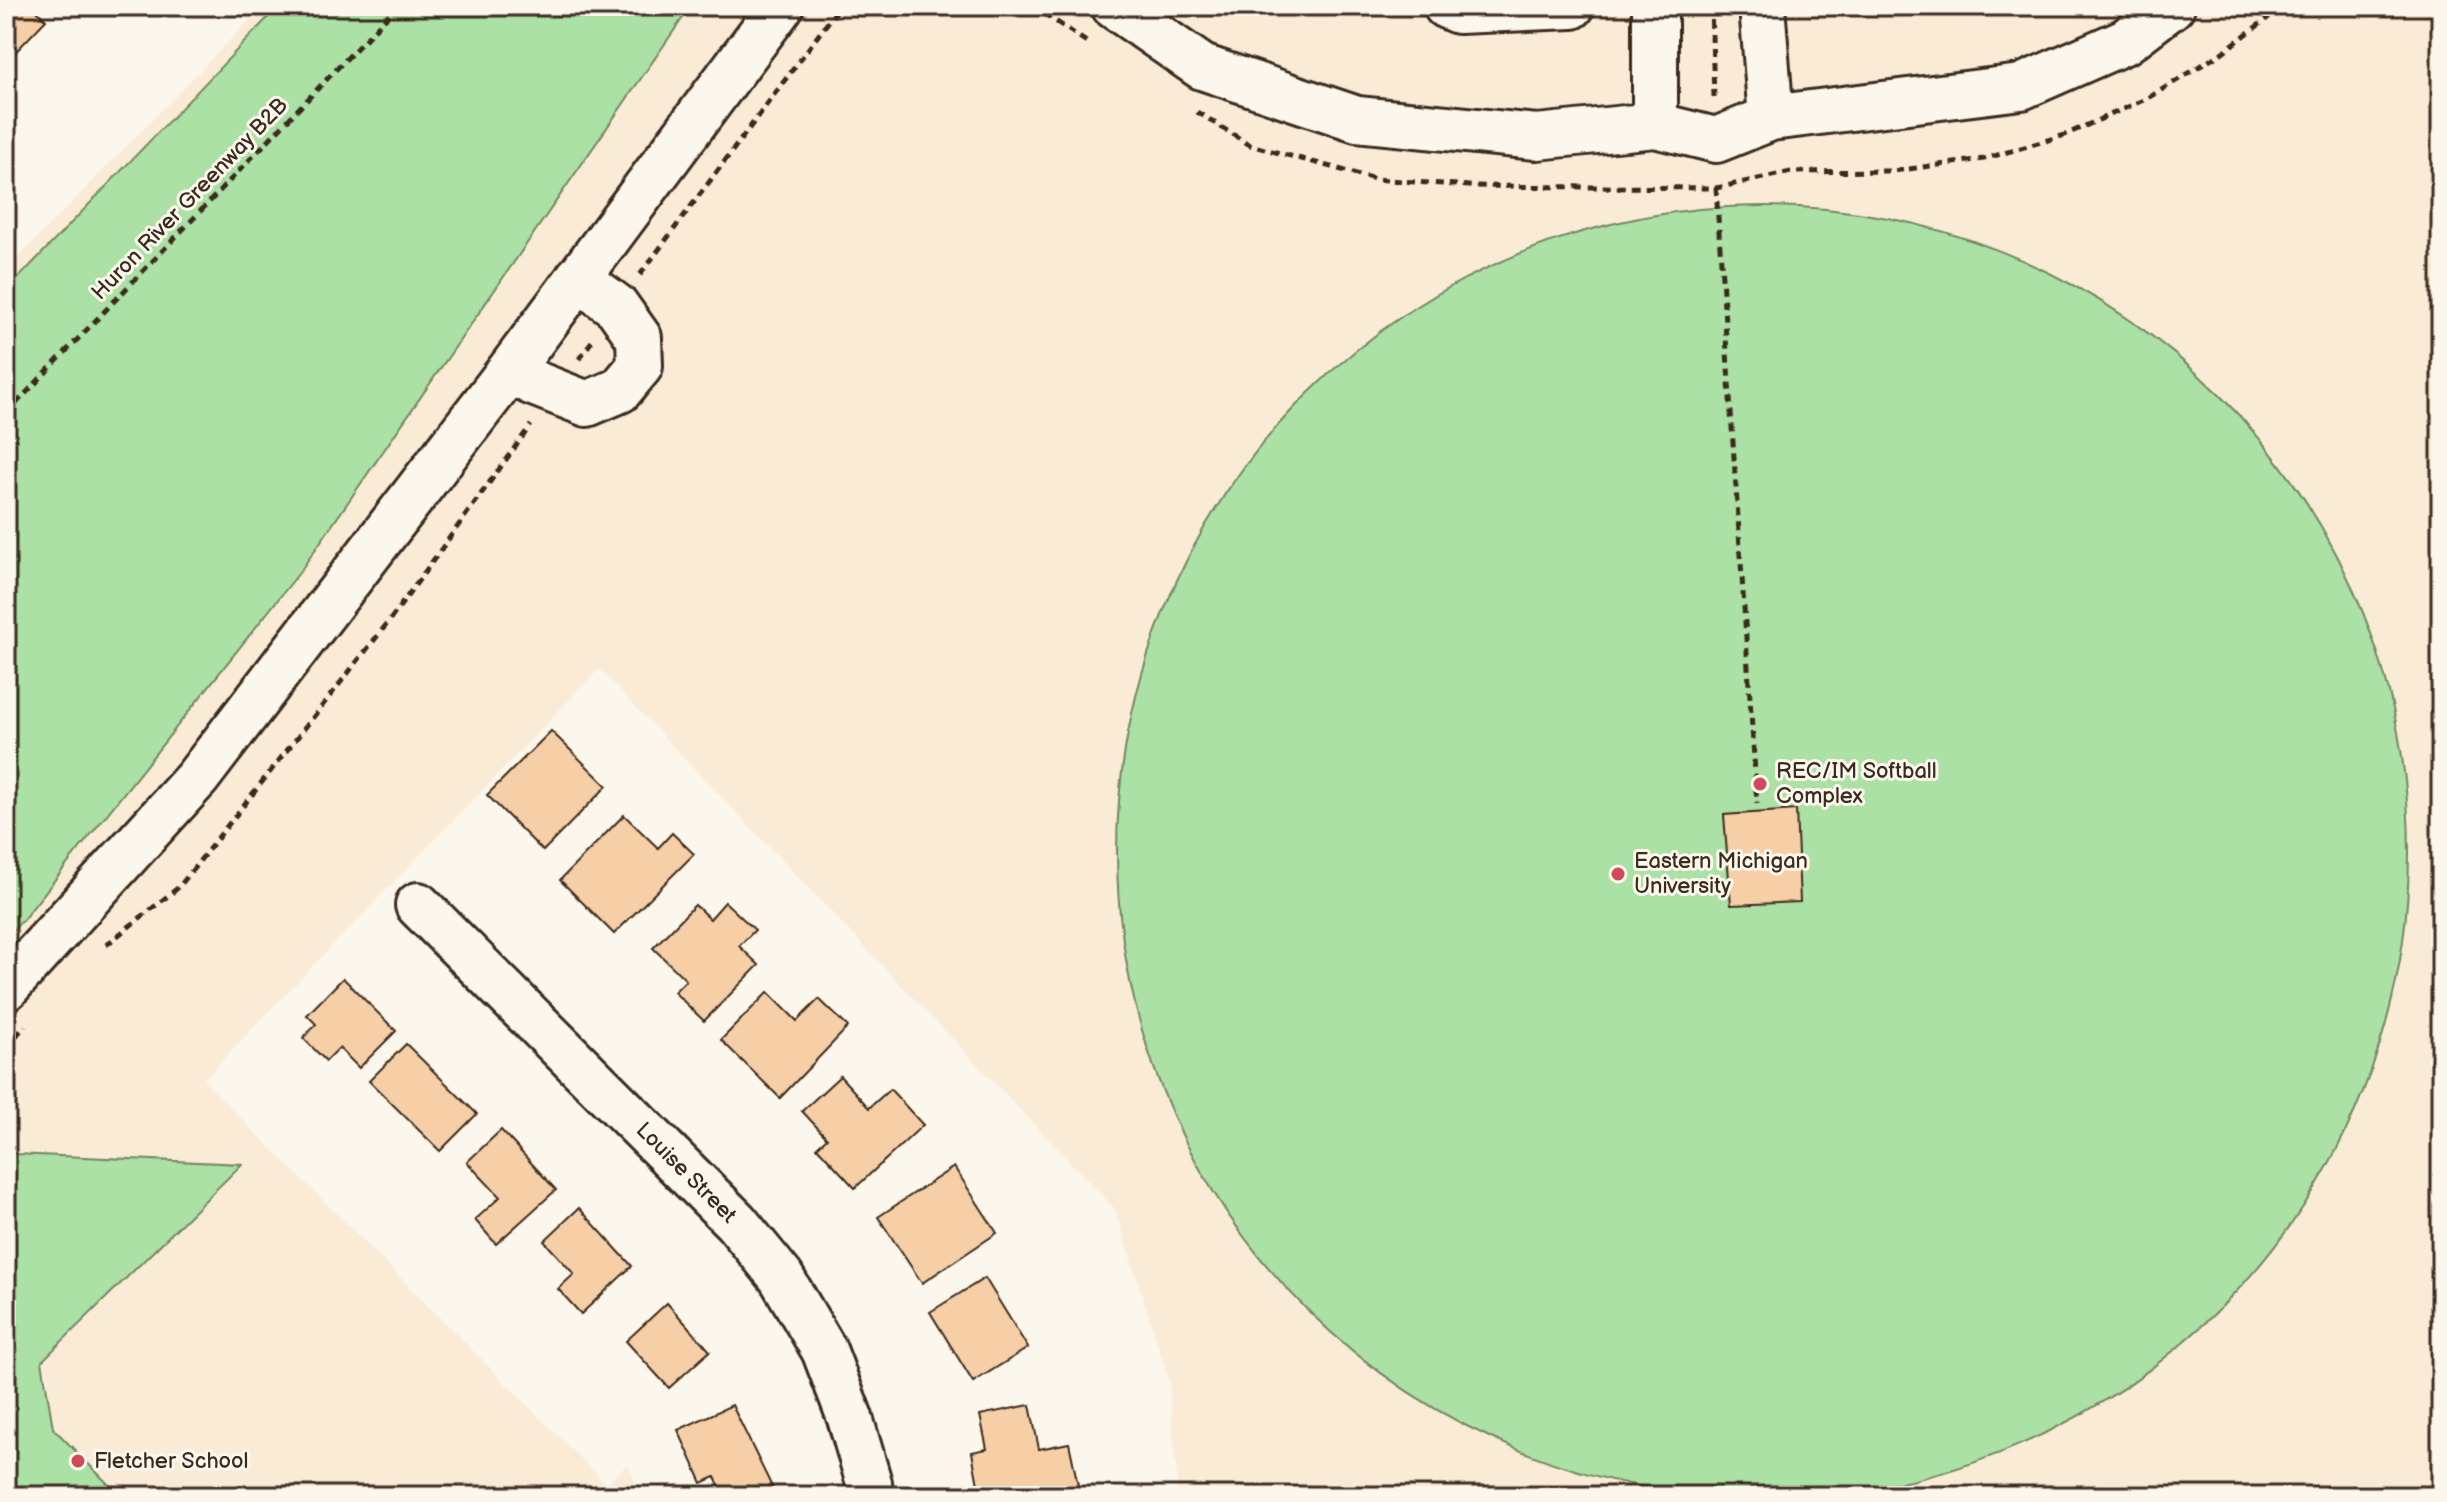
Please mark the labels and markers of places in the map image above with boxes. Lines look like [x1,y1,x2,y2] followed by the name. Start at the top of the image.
[1776,758,1937,810] place label: REC/IM Softball Complex
[1751,775,1769,793] marker: REC/IM Softball Complex
[1634,848,1808,900] place label: Eastern Michigan University
[1609,865,1627,883] marker: Eastern Michigan University
[94,1448,248,1475] place label: Fletcher School
[69,1452,87,1470] marker: Fletcher School

